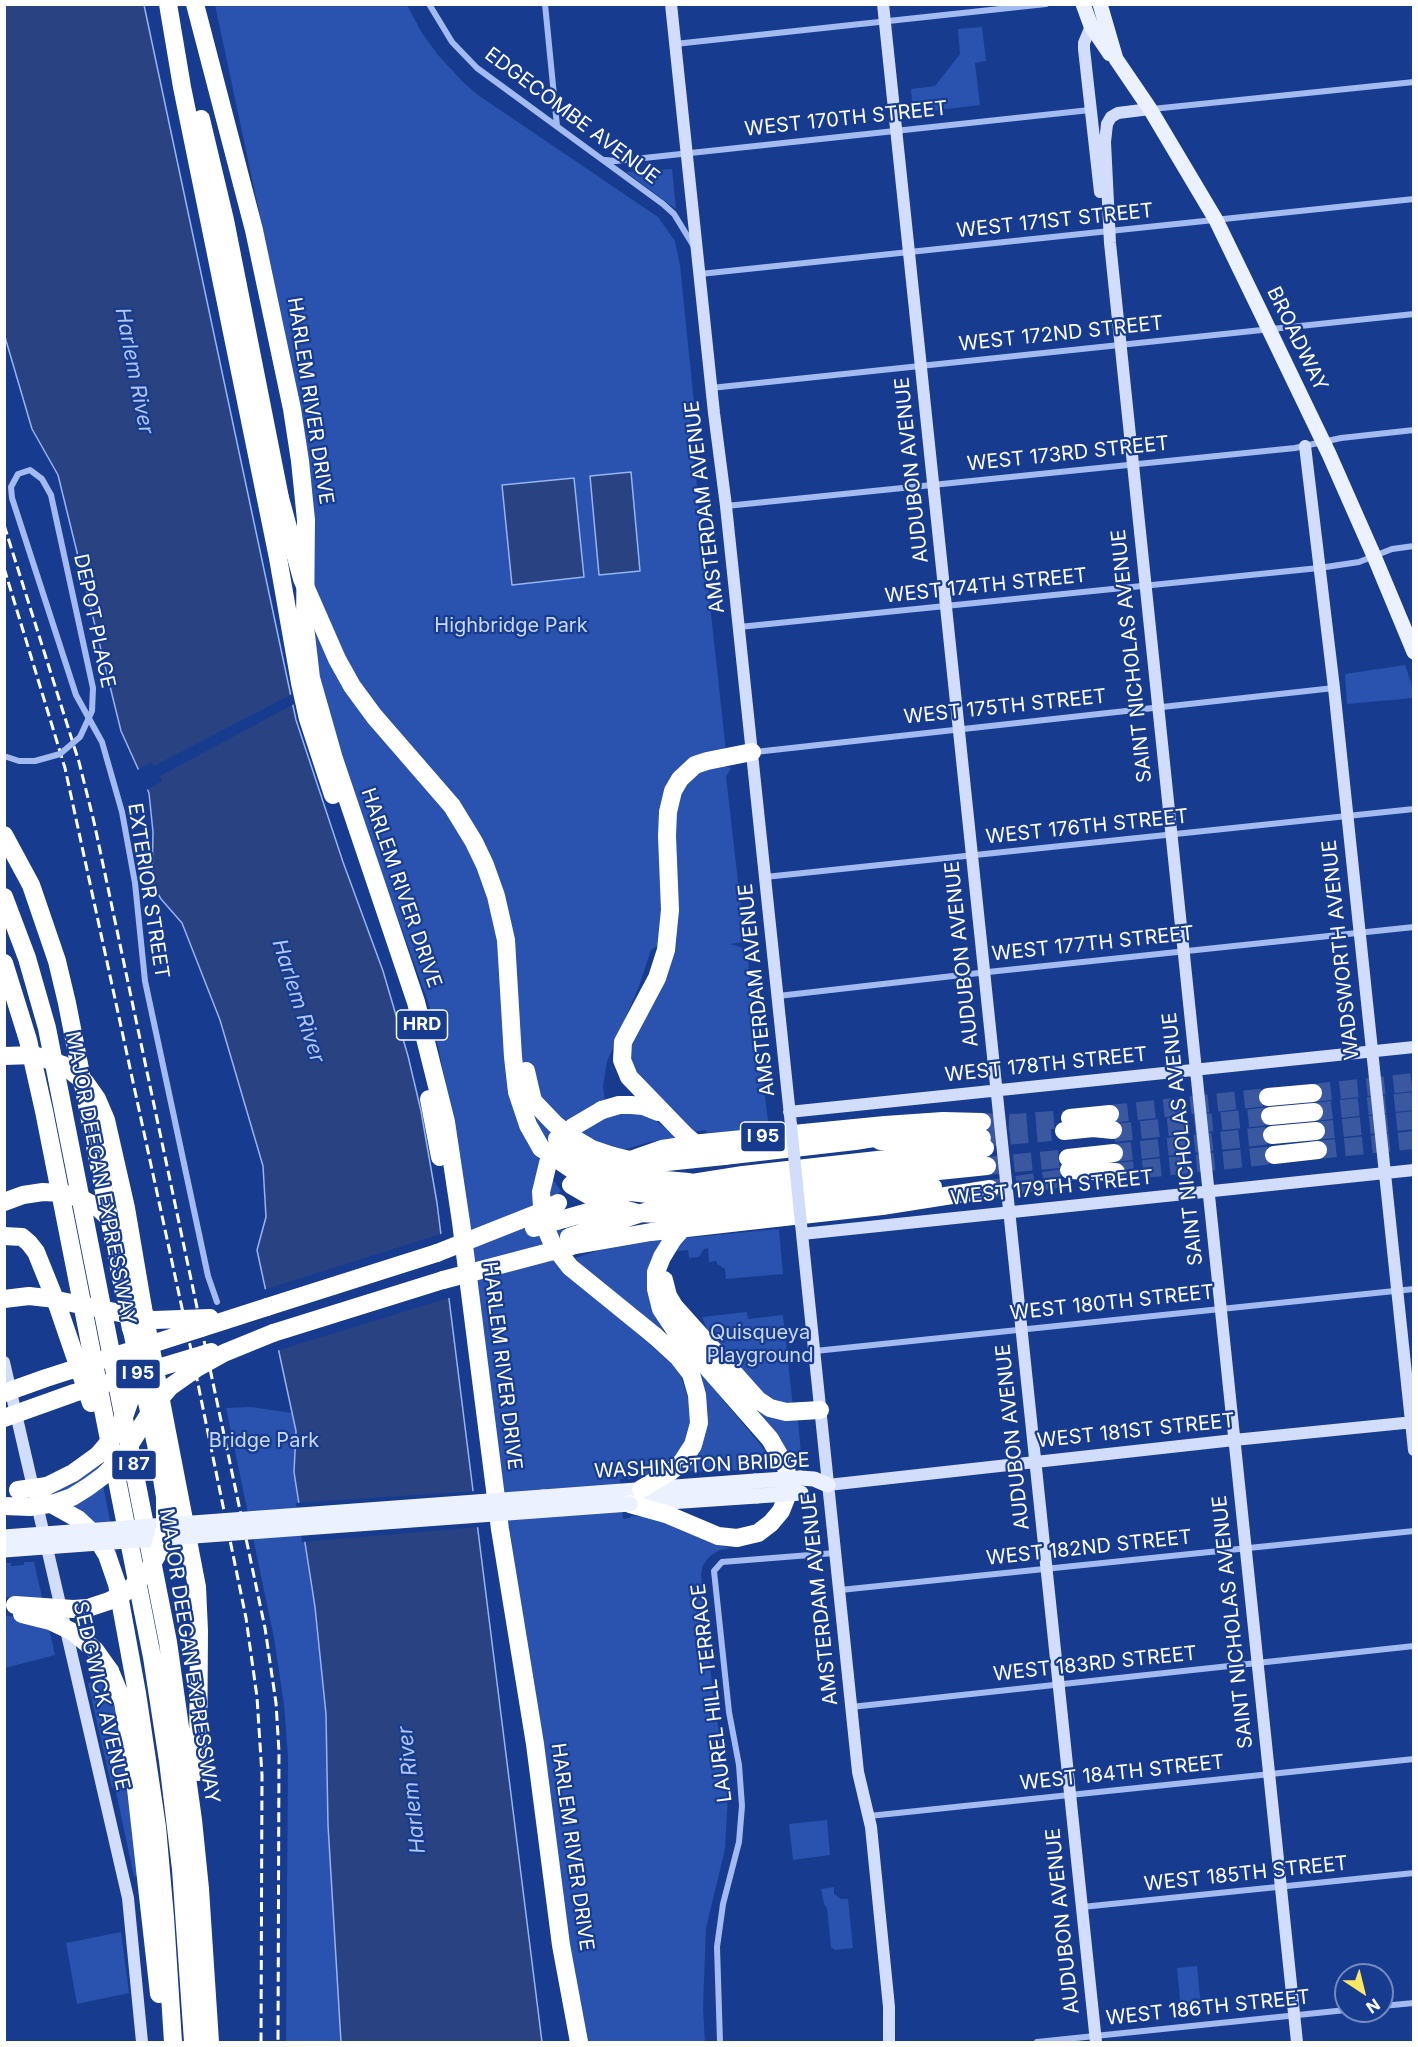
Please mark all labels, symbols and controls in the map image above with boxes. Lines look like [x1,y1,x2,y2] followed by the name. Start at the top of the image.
[480,43,664,189] street label: EDGECOMBE AVENUE
[743,96,949,142] street label: WEST 170TH STREET
[955,199,1155,243] street label: WEST 171ST STREET
[1261,283,1333,395] street label: BROADWAY
[282,296,338,506] street label: HARLEM RIVER DRIVE
[109,306,159,436] water label: Harlem River
[958,311,1164,357] street label: WEST 172ND STREET
[890,376,934,564] street label: AUDUBON AVENUE
[680,399,730,615] street label: AMSTERDAM AVENUE
[966,431,1170,477] street label: WEST 173RD STREET
[1107,528,1157,784] street label: SAINT NICHOLAS AVENUE
[68,552,120,690] street label: DEPOT PLACE
[884,563,1088,609] street label: WEST 174TH STREET
[434,614,588,638] park label: Highbridge Park
[903,684,1107,730] street label: WEST 175TH STREET
[356,785,446,991] street label: HARLEM RIVER DRIVE
[122,802,174,980] street label: EXTERIOR STREET
[985,804,1189,850] street label: WEST 176TH STREET
[1318,839,1364,1061] street label: WADSWORTH AVENUE
[940,860,984,1048] street label: AUDUBON AVENUE
[734,882,780,1098] street label: AMSTERDAM AVENUE
[991,921,1195,967] street label: WEST 177TH STREET
[266,936,330,1066] water label: Harlem River
[396,1010,448,1040] road number: HRD
[1158,1011,1208,1267] street label: SAINT NICHOLAS AVENUE
[60,1029,140,1327] street label: MAJOR DEEGAN EXPRESSWAY
[944,1042,1148,1088] street label: WEST 178TH STREET
[740,1122,786,1152] road number: I 95
[949,1165,1155,1211] street label: WEST 179TH STREET
[477,1261,527,1471] street label: HARLEM RIVER DRIVE
[1009,1280,1215,1326] street label: WEST 180TH STREET
[707,1321,813,1368] park label: Quisqueya Playground
[991,1343,1035,1531] street label: AUDUBON AVENUE
[116,1359,160,1389] road number: I 95
[1036,1409,1236,1453] street label: WEST 181ST STREET
[209,1429,319,1453] park label: Bridge Park
[594,1448,810,1484] street label: WASHINGTON BRIDGE
[112,1450,156,1480] road number: I 87
[797,1491,843,1707] street label: AMSTERDAM AVENUE
[1208,1494,1258,1750] street label: SAINT NICHOLAS AVENUE
[154,1507,224,1805] street label: MAJOR DEEGAN EXPRESSWAY
[985,1525,1193,1571] street label: WEST 182ND STREET
[687,1582,737,1804] street label: LAUREL HILL TERRACE
[68,1599,134,1793] street label: SEDGWICK AVENUE
[992,1641,1198,1687] street label: WEST 183RD STREET
[393,1725,431,1855] water label: Harlem River
[546,1742,598,1952] street label: HARLEM RIVER DRIVE
[1019,1750,1225,1796] street label: WEST 184TH STREET
[1041,1827,1085,2015] street label: AUDUBON AVENUE
[1143,1851,1349,1897] street label: WEST 185TH STREET
[1334,1963,1394,2023] north arrow
[1105,1985,1311,2031] street label: WEST 186TH STREET
[1362,1994,1384,2018] text: N

